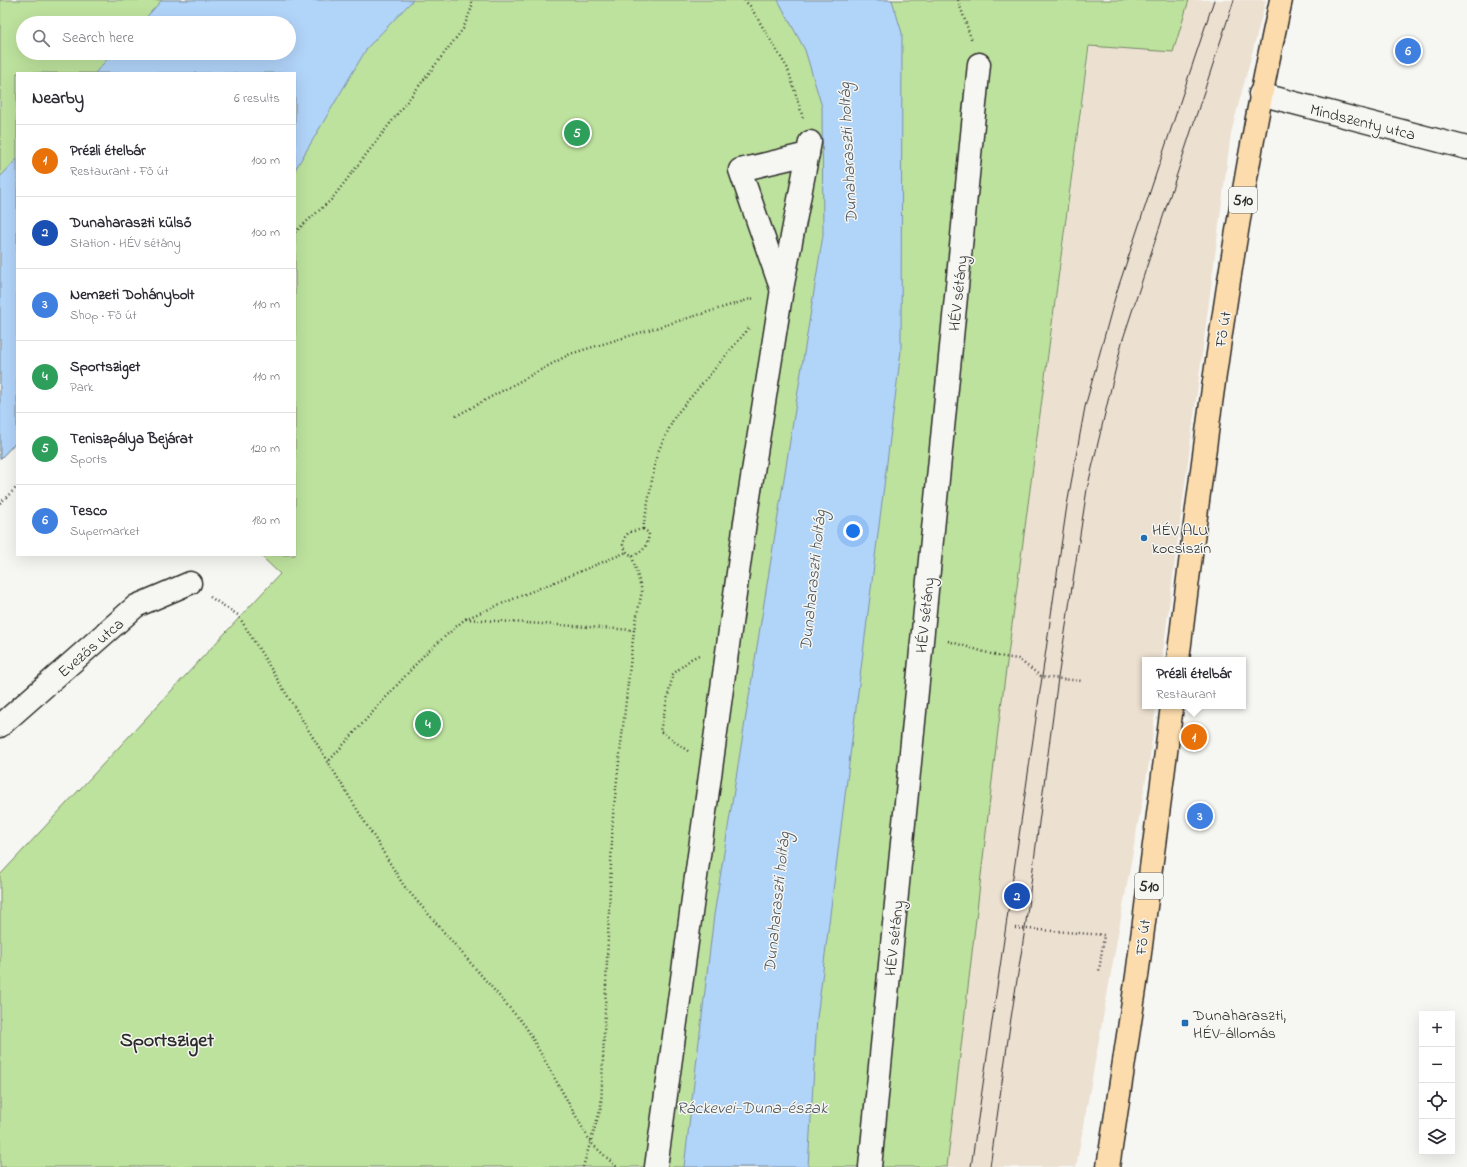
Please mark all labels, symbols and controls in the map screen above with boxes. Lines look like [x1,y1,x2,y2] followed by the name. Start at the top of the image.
[16,16,296,60] search box
[30,27,52,49] icon: search
[62,27,134,49] text: Search here
[1395,36,1421,66] pin: 6
[832,81,866,224] water label: Dunaharaszti holtág
[32,86,84,111] text: Nearby
[234,89,280,108] text: 6 results
[1307,98,1418,148] street label: Mindszenty utca
[564,118,590,148] pin: 5
[70,140,146,162] text: Prézli ételbár
[43,151,47,170] text: 1
[251,151,280,170] text: 100 m
[70,162,169,181] text: Restaurant · Fő út
[1229,187,1257,213] road number: 510
[70,212,192,234] text: Dunaharaszti külső
[42,223,48,242] text: 2
[251,223,280,242] text: 100 m
[70,234,181,253] text: Station · HÉV sétány
[943,254,975,332] street label: HÉV sétány
[70,284,195,306] text: Nemzeti Dohánybolt
[42,295,48,314] text: 3
[253,295,280,314] text: 110 m
[70,306,137,325] text: Shop · Fő út
[1209,309,1239,350] street label: Fő út
[70,356,140,378] text: Sportsziget
[42,367,48,386] text: 4
[253,367,280,386] text: 110 m
[70,378,94,397] text: Park
[70,428,193,450] text: Teniszpálya Bejárat
[41,439,49,458] text: 5
[250,439,280,458] text: 120 m
[70,450,107,469] text: Sports
[70,500,107,522] text: Tesco
[794,508,834,652] water label: Dunaharaszti holtág
[42,511,48,530] text: 6
[252,511,280,530] text: 180 m
[1152,519,1211,561] place label: HÉV ALU kocsiszín
[843,521,863,541] your location
[70,522,140,541] text: Supermarket
[1139,533,1149,543] marker: HÉV ALU kocsiszín
[910,576,942,654] street label: HÉV sétány
[53,613,130,684] street label: Evezős utca
[1142,657,1246,709] popup
[1156,663,1232,685] text: Prézli ételbár
[1156,685,1216,704] text: Restaurant
[415,709,441,739] pin: 4
[1181,722,1207,752] pin: 1
[1187,801,1213,831] pin: 3
[758,830,798,974] water label: Dunaharaszti holtág
[1135,873,1163,899] road number: 510
[1004,881,1030,911] pin: 2
[879,899,911,977] street label: HÉV sétány
[1130,917,1158,957] street label: Fő út
[1192,1004,1286,1046] place label: Dunaharaszti, HÉV-állomás
[1419,1011,1455,1155] map controls
[1419,1011,1455,1047] button: +
[1180,1018,1190,1028] marker: Dunaharaszti, HÉV-állomás
[120,1027,214,1057] district label: Sportsziget
[1419,1047,1455,1083] button: −
[1419,1083,1455,1119] button: locate
[677,1096,829,1121] water label: Ráckevei-Duna-észak
[1419,1119,1455,1155] button: layers

